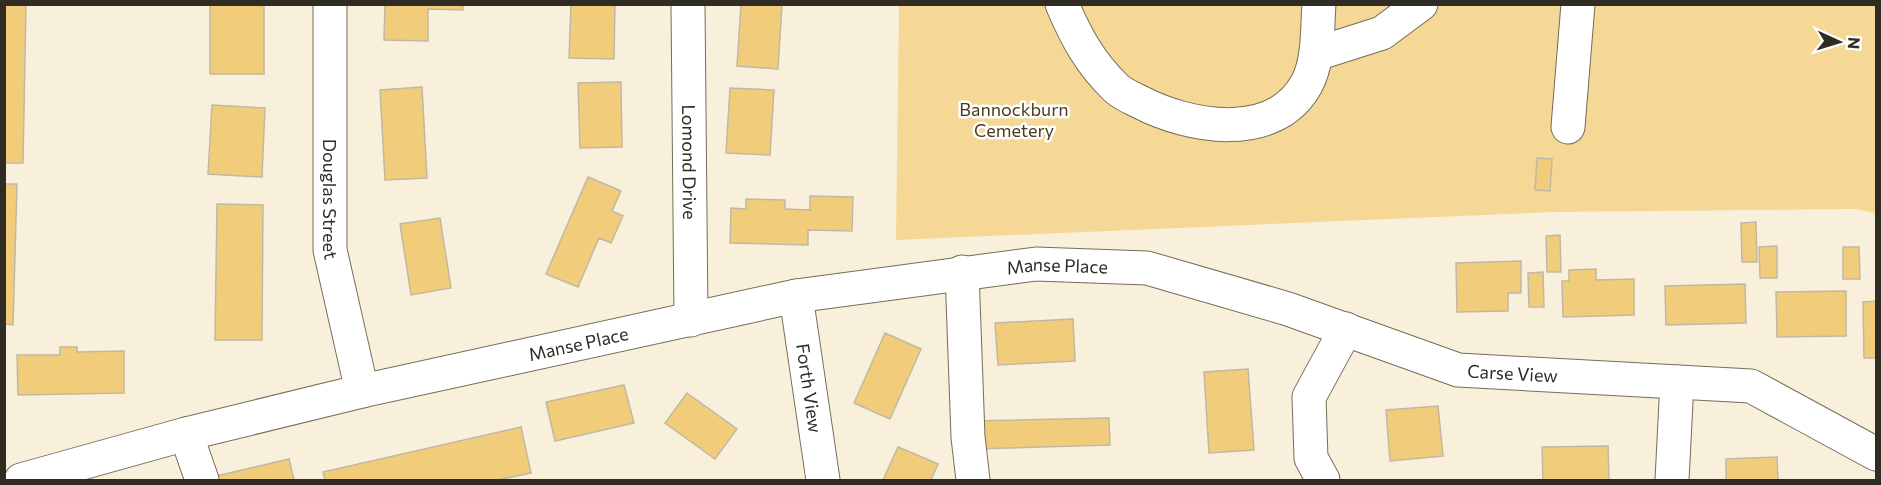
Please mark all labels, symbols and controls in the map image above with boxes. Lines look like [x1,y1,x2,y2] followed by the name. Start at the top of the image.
[1809,12,1869,72] north arrow
[1845,36,1864,50] text: N
[959,98,1069,141] park label: Bannockburn Cemetery
[678,104,701,220] street label: Lomond Drive
[319,139,343,261] street label: Douglas Street
[1005,253,1108,279] street label: Manse Place
[526,322,630,365] street label: Manse Place
[792,342,827,434] street label: Forth View
[1467,360,1558,386] street label: Carse View

